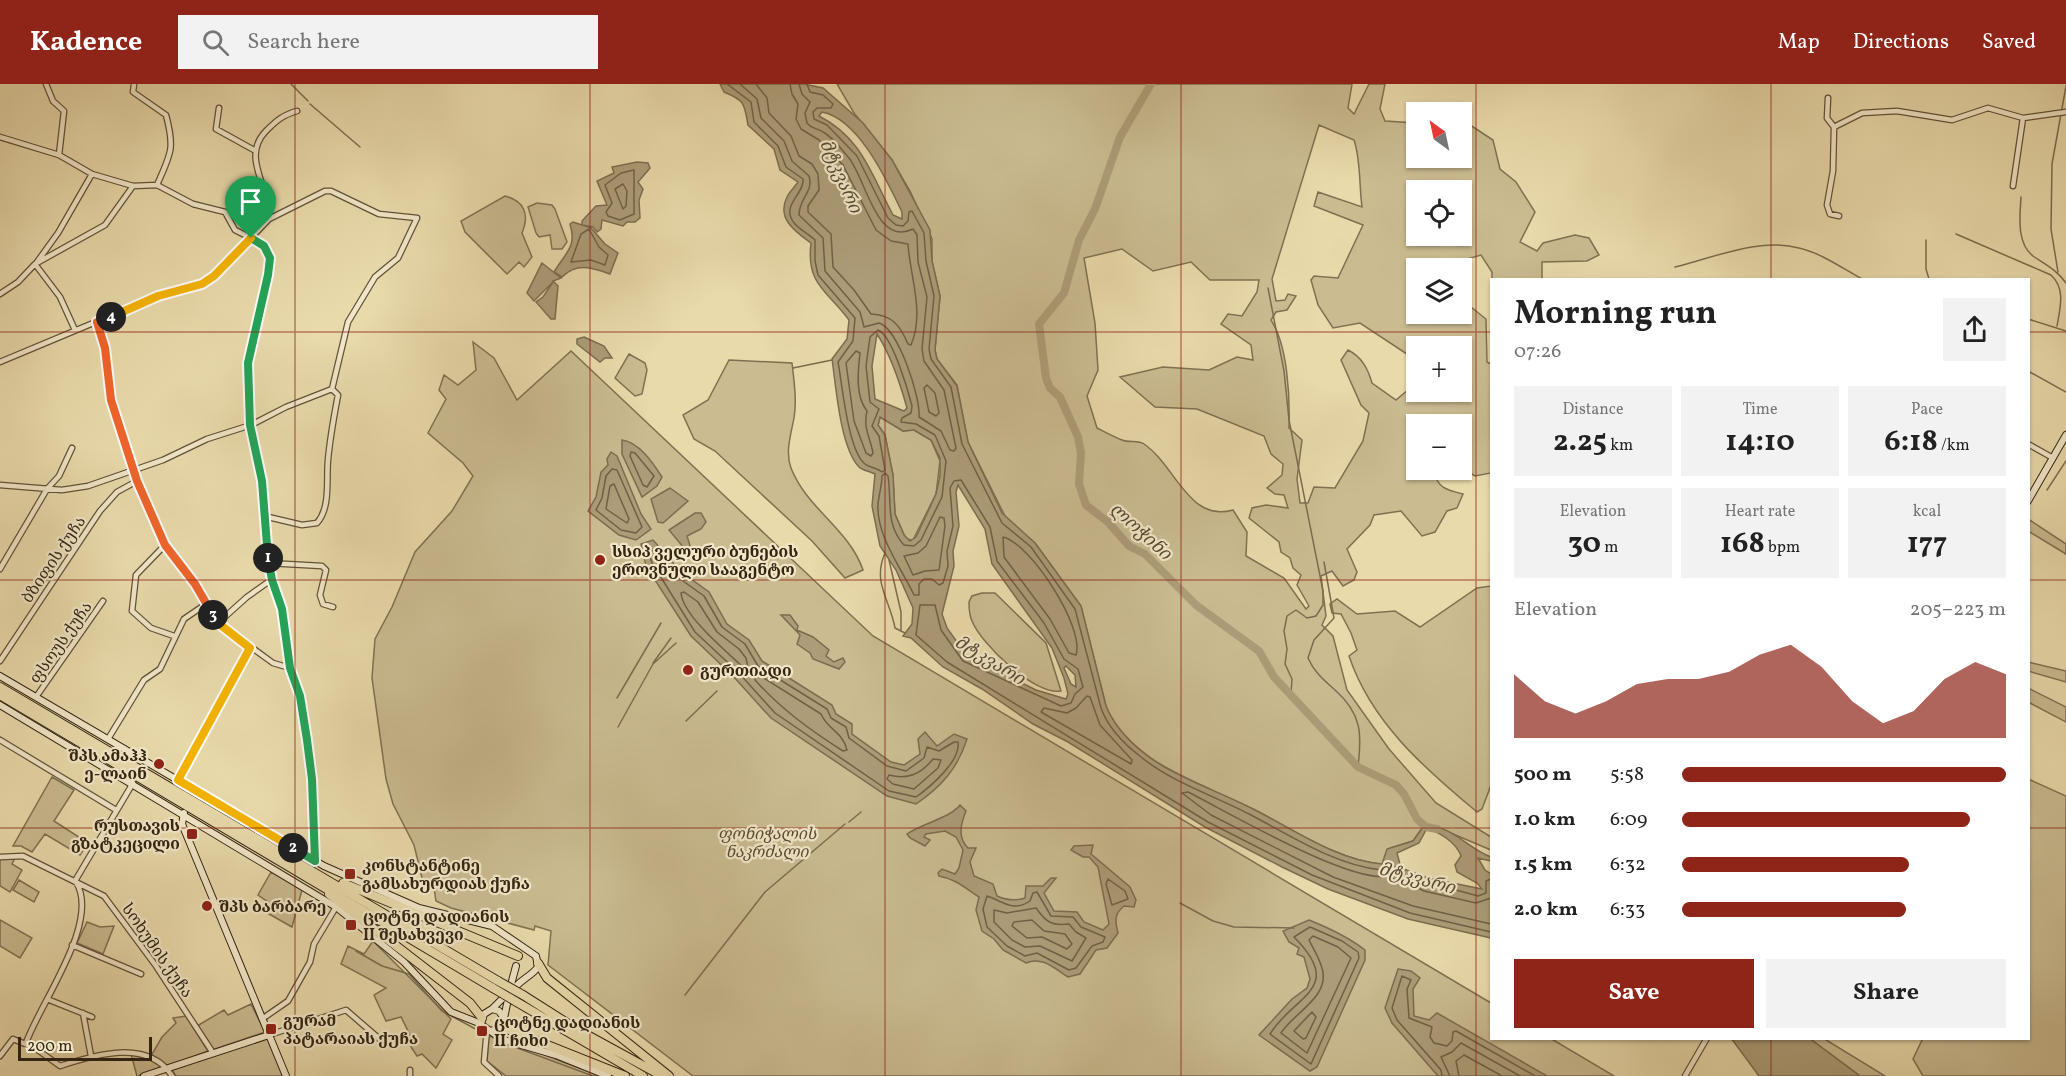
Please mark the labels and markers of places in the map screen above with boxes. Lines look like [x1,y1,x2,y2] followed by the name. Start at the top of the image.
[225,176,276,238] pin
[96,302,126,332] pin: 4
[612,542,798,582] place label: სსიპ ველური ბუნების ეროვნული სააგენტო
[253,543,283,573] pin: 1
[593,553,607,567] marker: სსიპ ველური ბუნების ეროვნული სააგენტო
[198,600,228,630] pin: 3
[700,661,792,683] place label: გურთიადი
[681,663,695,677] marker: გურთიადი
[67,746,147,786] place label: შპს ამაჰჰ ე-ლაინ
[152,757,166,771] marker: შპს ამაჰჰ ე-ლაინ
[71,816,180,856] place label: რუსთავის გზატკეცილი
[185,827,199,841] marker: რუსთავის გზატკეცილი
[278,833,308,863] pin: 2
[362,856,530,896] place label: კონსტანტინე გამსახურდიას ქუჩა
[343,867,357,881] marker: კონსტანტინე გამსახურდიას ქუჩა
[218,897,326,919] place label: შპს ბარბარე
[200,899,214,913] marker: შპს ბარბარე
[363,907,509,947] place label: ცოტნე დადიანის II შესახვევი
[344,918,358,932] marker: ცოტნე დადიანის II შესახვევი
[283,1011,418,1051] place label: გურამ პატარაიას ქუჩა
[494,1013,640,1053] place label: ცოტნე დადიანის II ჩიხი
[264,1022,278,1036] marker: გურამ პატარაიას ქუჩა
[475,1024,489,1038] marker: ცოტნე დადიანის II ჩიხი

